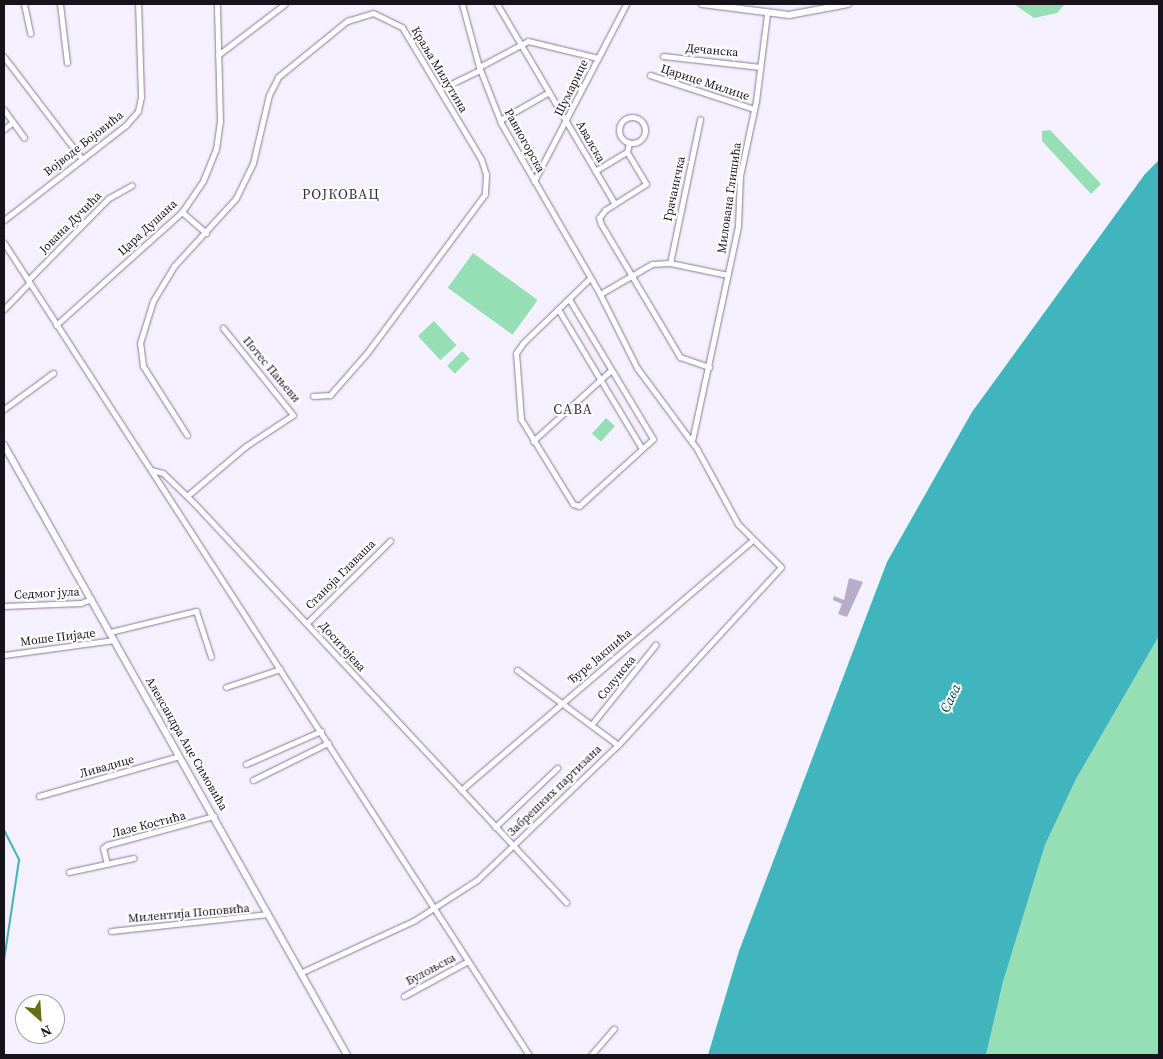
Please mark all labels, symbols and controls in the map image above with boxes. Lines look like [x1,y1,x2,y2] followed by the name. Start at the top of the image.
[408,24,470,116] street label: Краља Милутина
[685,42,739,60] street label: Дечанска
[552,57,592,119] street label: Шумарице
[659,62,751,104] street label: Царице Милице
[501,107,547,175] street label: Равногорска
[41,108,127,180] street label: Војводе Бојовића
[572,119,608,165] street label: Авалска
[715,141,745,255] street label: Милована Глишића
[661,155,689,223] street label: Грачаничка
[301,186,381,202] district label: РОЈКОВАЦ
[37,189,105,257] street label: Јована Дучића
[116,197,180,259] street label: Цара Душана
[239,334,303,406] street label: Потес Пањеви
[553,401,593,417] district label: САВА
[303,537,379,613] street label: Станоја Главаша
[14,585,80,603] street label: Седмог јула
[316,619,368,675] street label: Доситејева
[20,626,96,650] street label: Моше Пијаде
[565,626,635,688] street label: Ђуре Јакшића
[595,653,639,703] street label: Солунска
[142,675,230,813] street label: Александра Аце Симовића
[936,681,964,715] water label: Сава
[505,742,605,840] street label: Забрешких партизана
[78,752,136,782] street label: Ливадице
[111,809,187,841] street label: Лазе Костића
[128,902,250,926] street label: Милентија Поповића
[404,951,458,989] street label: Булоњска
[15,994,65,1044] north arrow
[37,1020,55,1043] text: N

